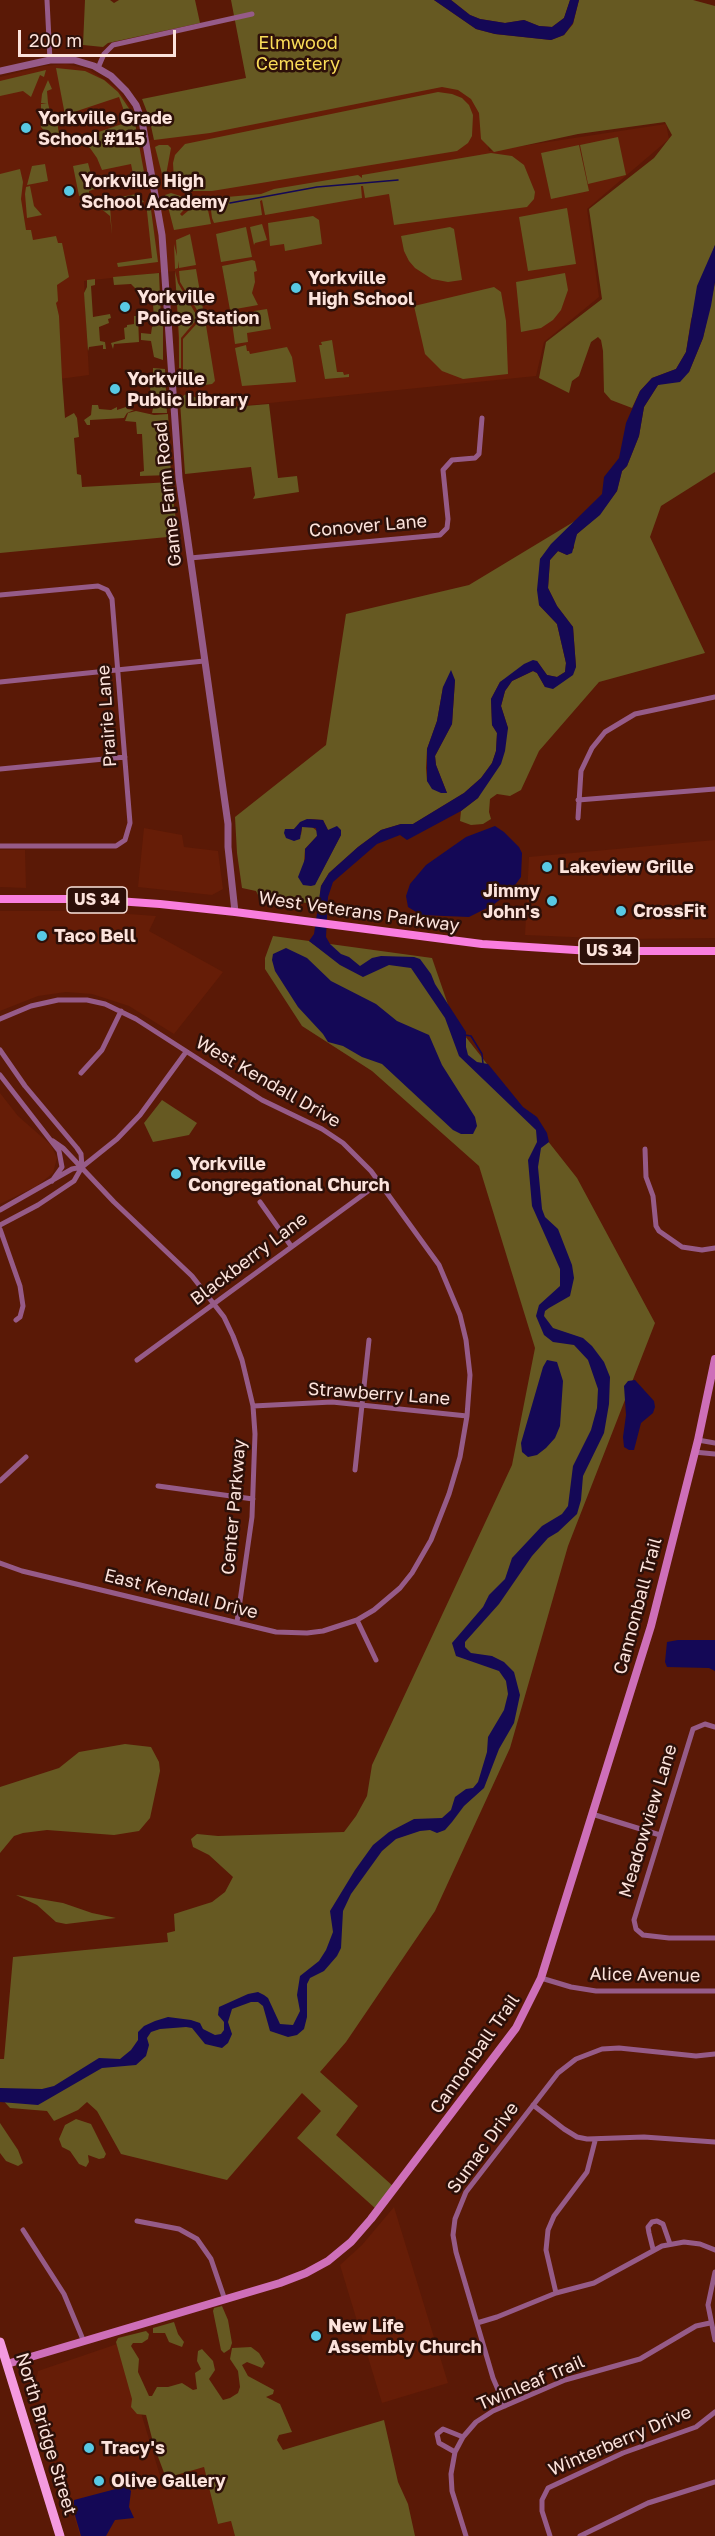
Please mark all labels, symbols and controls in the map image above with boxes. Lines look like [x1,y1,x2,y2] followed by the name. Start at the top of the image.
[21,18,178,56] scale bar
[29,29,82,51] text: 200 m
[256,32,340,74] park label: Elmwood Cemetery
[38,107,172,150] place label: Yorkville Grade School #115
[19,121,33,135] marker: Yorkville Grade School #115
[81,170,228,213] place label: Yorkville High School Academy
[62,184,76,198] marker: Yorkville High School Academy
[308,267,414,310] place label: Yorkville High School
[289,281,303,295] marker: Yorkville High School
[137,286,259,328] place label: Yorkville Police Station
[118,300,132,314] marker: Yorkville Police Station
[127,368,248,410] place label: Yorkville Public Library
[108,382,122,396] marker: Yorkville Public Library
[150,420,186,568] street label: Game Farm Road
[308,510,428,542] street label: Conover Lane
[93,664,121,768] street label: Prairie Lane
[559,856,694,878] place label: Lakeview Grille
[540,860,554,874] marker: Lakeview Grille
[483,880,540,922] place label: Jimmy John's
[67,887,127,913] road number: US 34
[257,887,461,937] street label: West Veterans Parkway
[545,894,559,908] marker: Jimmy John's
[633,900,706,922] place label: CrossFit
[614,904,628,918] marker: CrossFit
[54,925,136,947] place label: Taco Bell
[35,929,49,943] marker: Taco Bell
[579,938,639,964] road number: US 34
[192,1032,344,1132] street label: West Kendall Drive
[188,1153,390,1196] place label: Yorkville Congregational Church
[169,1167,183,1181] marker: Yorkville Congregational Church
[186,1208,312,1310] street label: Blackberry Lane
[307,1378,451,1410] street label: Strawberry Lane
[217,1438,251,1576] street label: Center Parkway
[609,1535,667,1677] street label: Cannonball Trail
[102,1564,260,1624] street label: East Kendall Drive
[614,1742,682,1900] street label: Meadowview Lane
[590,1963,700,1987] street label: Alice Avenue
[426,1990,524,2118] street label: Cannonball Trail
[443,2098,523,2198] street label: Sumac Drive
[328,2315,482,2358] place label: New Life Assembly Church
[309,2329,323,2343] marker: New Life Assembly Church
[11,2350,81,2518] street label: North Bridge Street
[474,2351,588,2415] street label: Twinleaf Trail
[545,2401,695,2481] street label: Winterberry Drive
[101,2437,165,2459] place label: Tracy's
[82,2441,96,2455] marker: Tracy's
[111,2470,226,2492] place label: Olive Gallery
[92,2474,106,2488] marker: Olive Gallery

